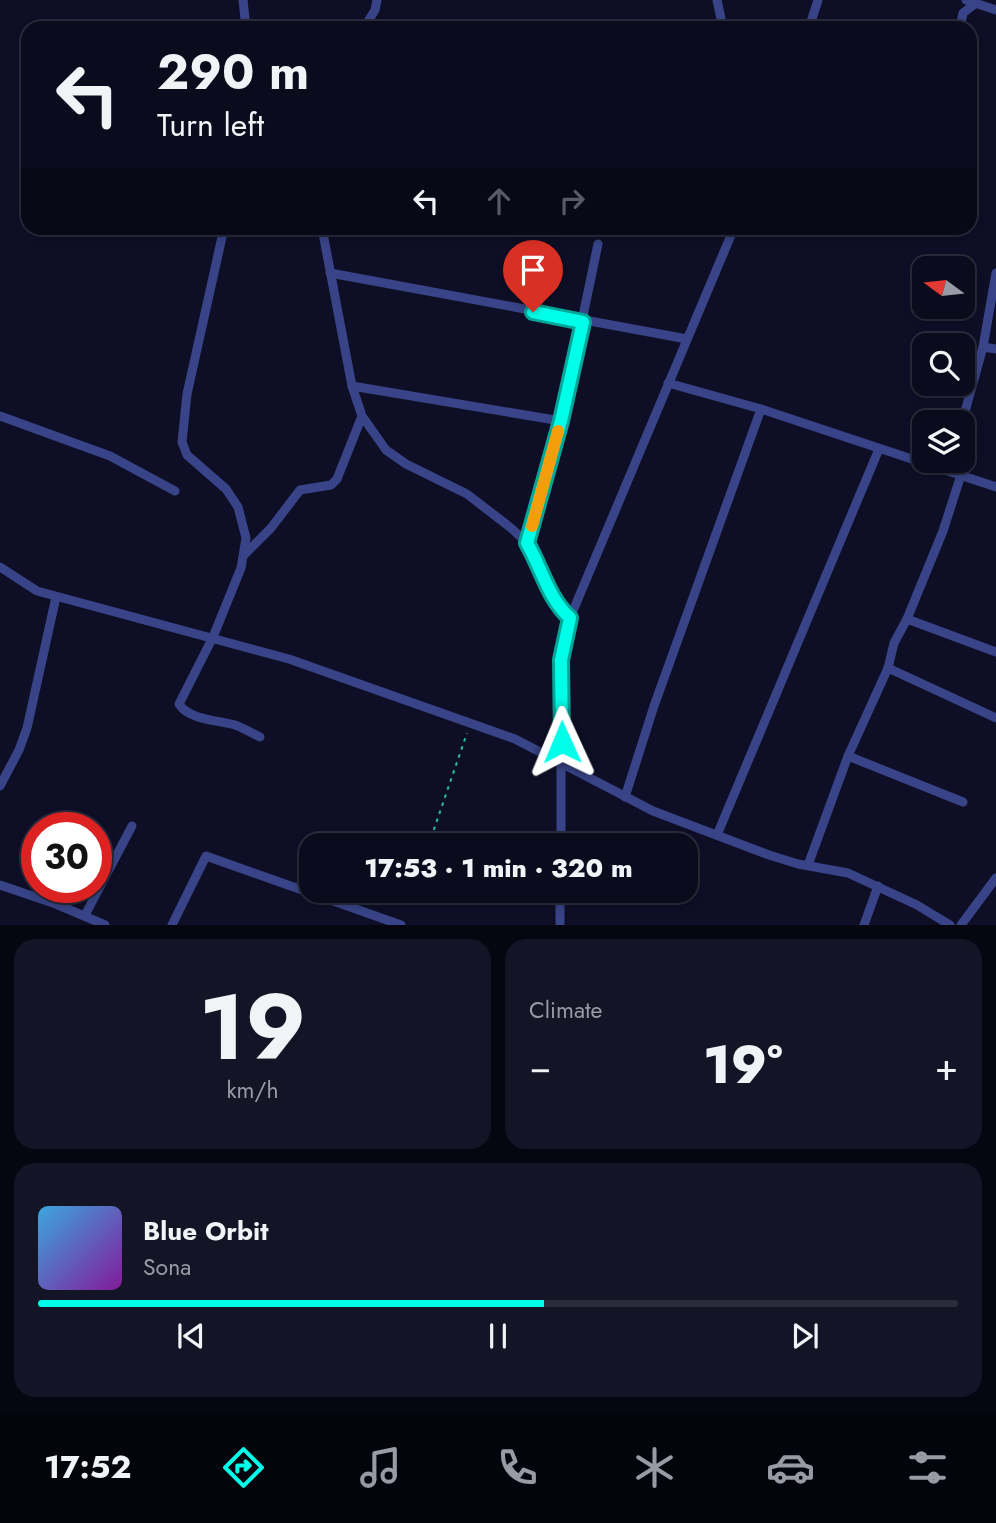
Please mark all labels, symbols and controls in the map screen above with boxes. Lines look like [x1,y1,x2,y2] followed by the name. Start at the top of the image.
[157,37,309,107] text: 290 m
[42,49,133,140] icon: left
[157,102,264,148] text: Turn left
[407,182,445,220] icon: left
[480,182,518,220] icon: ahead
[553,182,591,220] icon: right
[503,240,563,312] pin
[514,251,552,289] icon: arrive
[912,256,975,318] north arrow
[912,256,975,473] map controls
[912,333,975,396] button: search
[912,410,975,473] button: layers
[525,705,599,779] position arrow
[21,812,112,903] speed limit sign: 30
[364,849,633,887] text: 17:53 · 1 min · 320 m
[199,962,306,1093] text: 19
[529,993,602,1027] text: Climate
[703,1027,783,1103] text: 19°
[529,1039,551,1094] text: −
[935,1039,958,1094] text: +
[227,1073,278,1107] text: km/h
[143,1212,268,1250] text: Blue Orbit
[143,1250,191,1284] text: Sona
[172,1317,210,1355] icon: previous
[479,1317,517,1355] icon: pause
[786,1317,824,1355] icon: next
[219,1443,268,1492] icon: directions
[356,1443,405,1492] icon: music
[493,1443,542,1492] icon: phone
[630,1443,679,1492] icon: climate
[766,1443,815,1492] icon: car
[903,1443,952,1492] icon: filters
[44,1444,131,1490] text: 17:52

